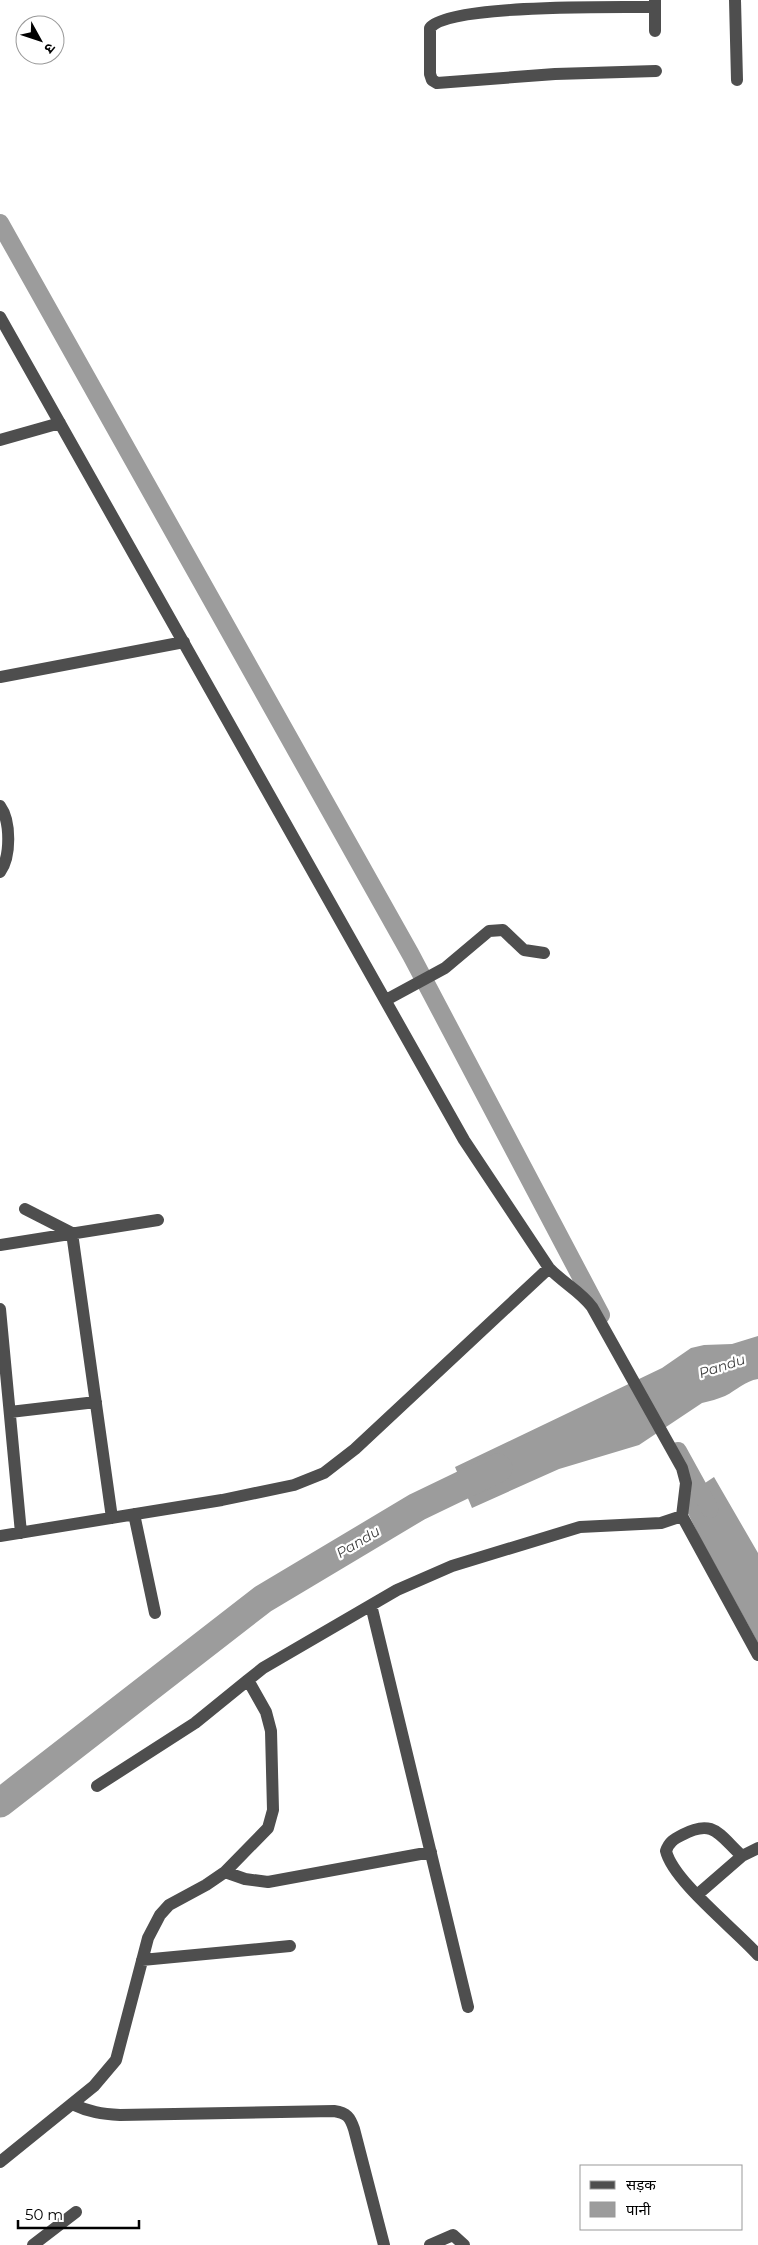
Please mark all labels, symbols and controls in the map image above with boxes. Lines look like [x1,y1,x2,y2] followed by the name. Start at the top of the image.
[15,15,65,65] north arrow
[40,39,59,58] text: उ
[697,1350,747,1382] water label: Pandu
[333,1522,383,1562] water label: Pandu
[580,2165,743,2230] legend
[626,2175,656,2194] text: सड़क
[18,2198,139,2230] scale bar
[626,2200,652,2219] text: पानी
[25,2205,63,2224] text: 50 m

